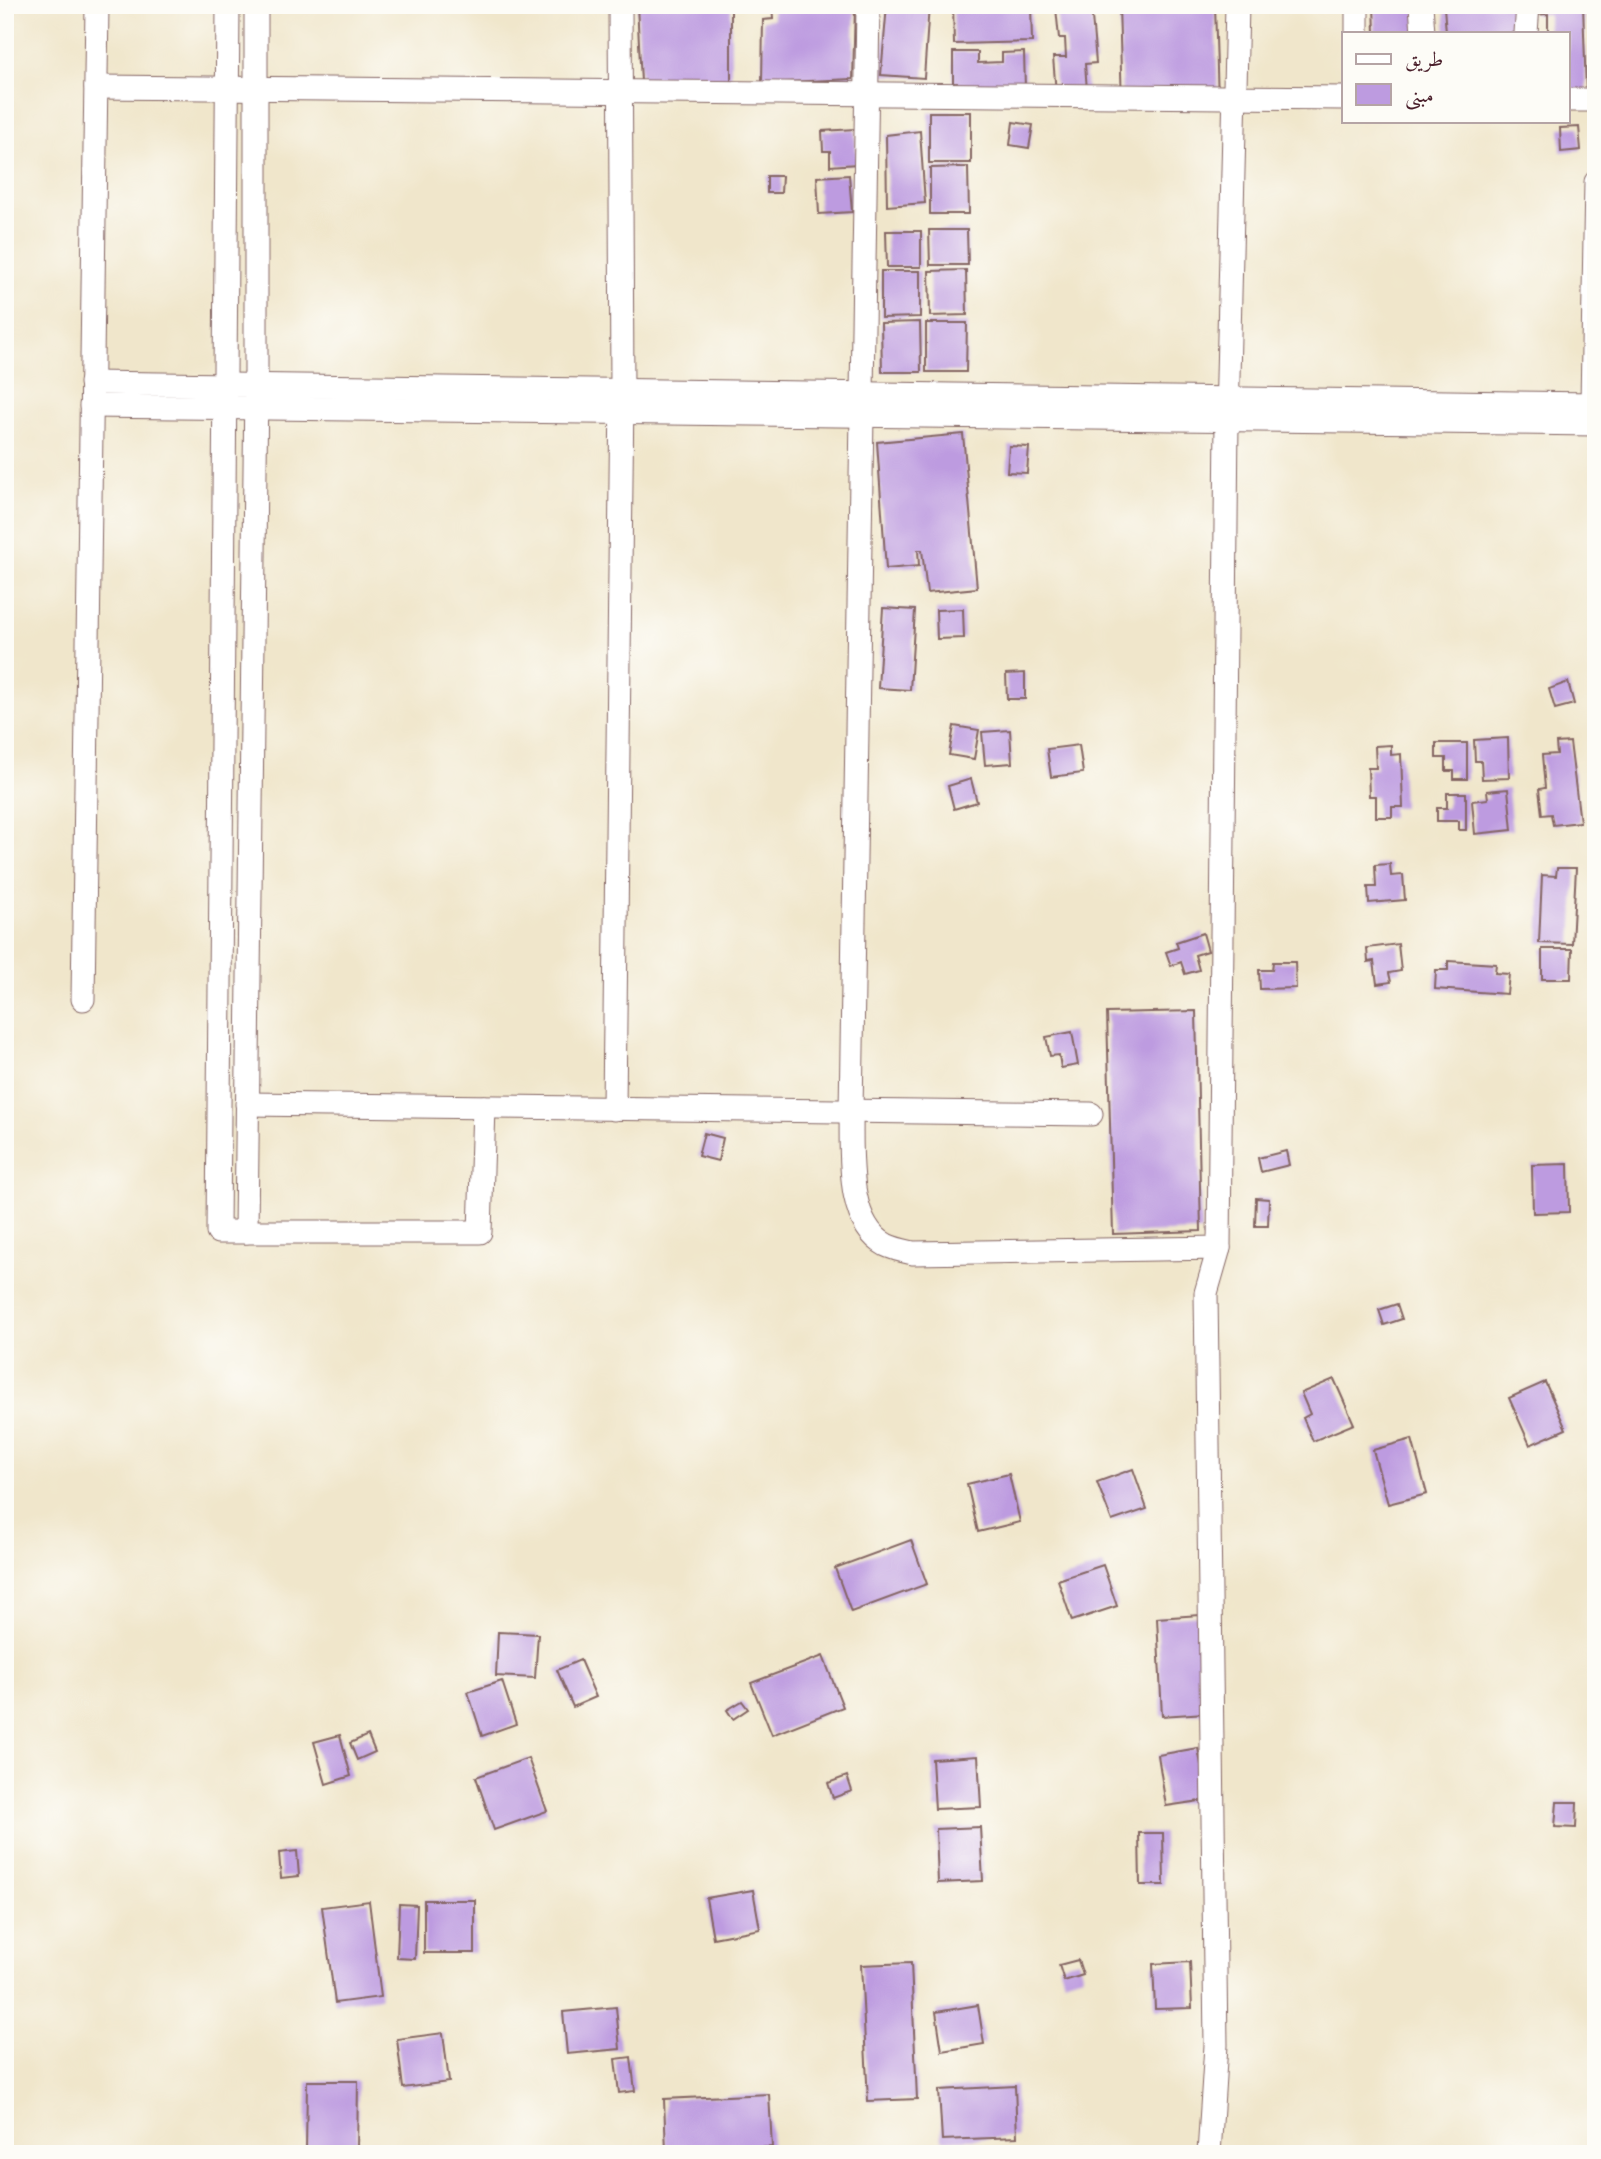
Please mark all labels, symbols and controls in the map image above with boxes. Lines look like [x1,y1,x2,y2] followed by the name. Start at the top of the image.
[1342,32,1570,122] legend
[1405,46,1443,75] text: طريق
[1405,82,1434,111] text: مبنى

